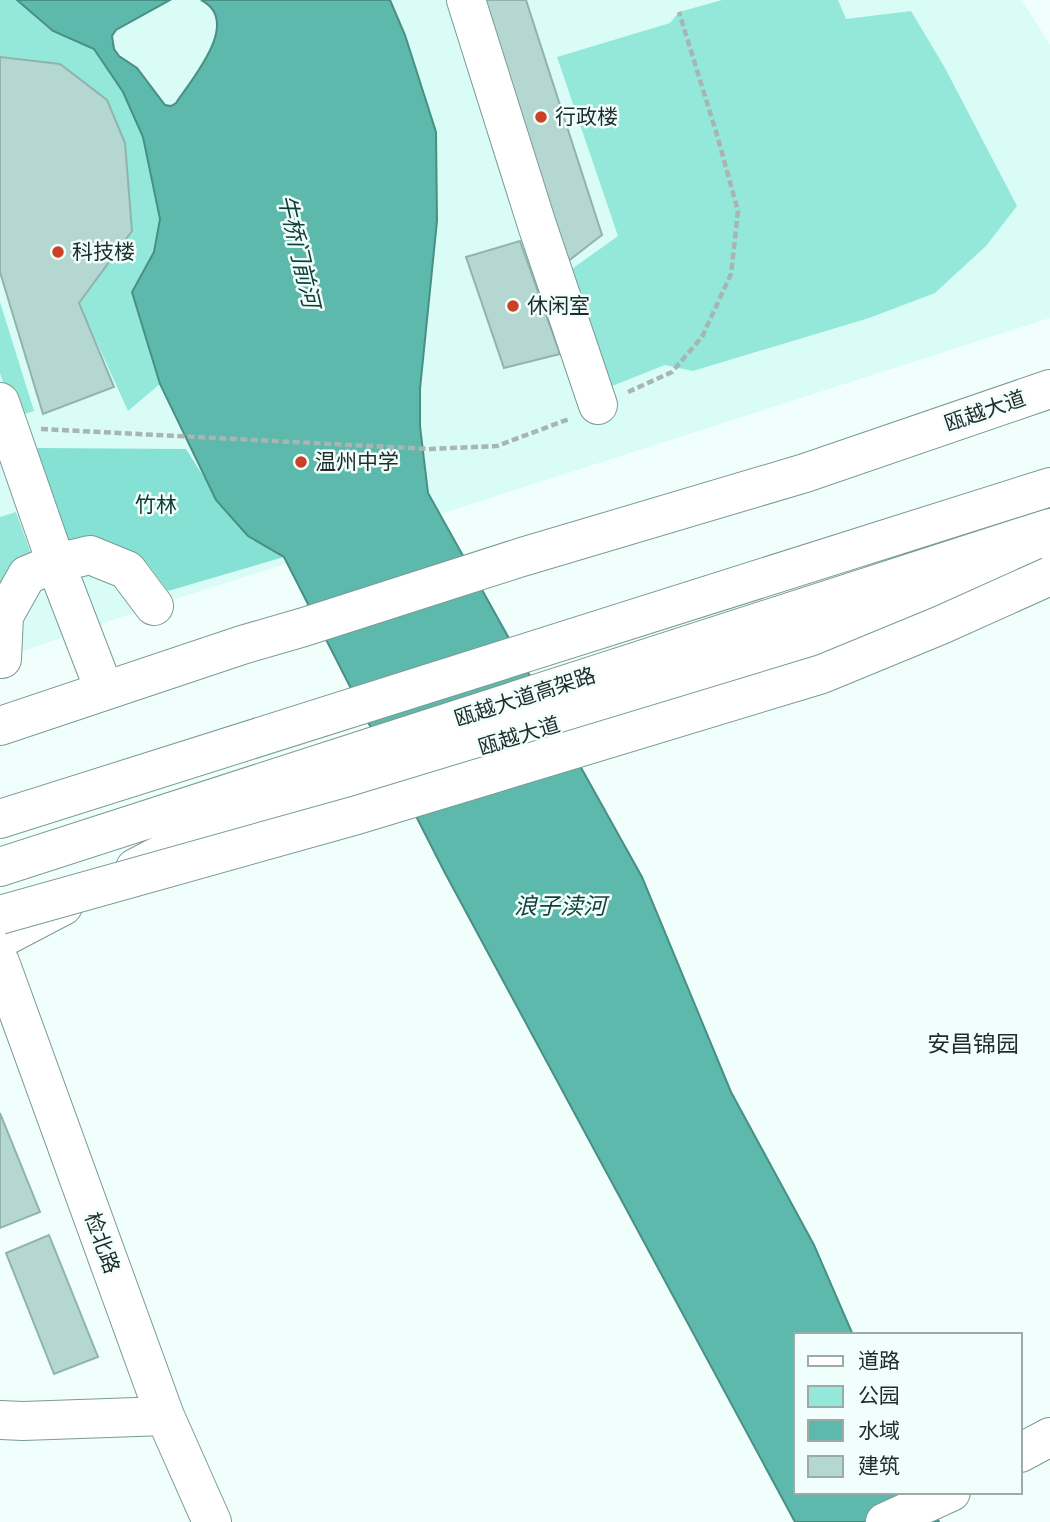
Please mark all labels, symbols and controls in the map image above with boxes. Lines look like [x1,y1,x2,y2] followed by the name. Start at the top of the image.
[555,100,618,132] place label: 行政楼
[533,109,549,125] marker: 行政楼
[270,191,330,315] water label: 牛桥门前河
[72,235,135,267] place label: 科技楼
[50,244,66,260] marker: 科技楼
[527,289,590,321] place label: 休闲室
[505,298,521,314] marker: 休闲室
[940,381,1030,439] street label: 瓯越大道
[315,445,399,477] place label: 温州中学
[293,454,309,470] marker: 温州中学
[135,488,177,520] park label: 竹林
[450,658,600,734] street label: 瓯越大道高架路
[474,707,564,763] street label: 瓯越大道
[514,888,610,923] water label: 浪子渎河
[927,1026,1019,1061] district label: 安昌锦园
[77,1208,129,1278] street label: 检北路
[794,1333,1022,1494] legend
[858,1344,900,1376] text: 道路
[858,1379,900,1411] text: 公园
[858,1414,900,1446] text: 水域
[858,1449,900,1481] text: 建筑

